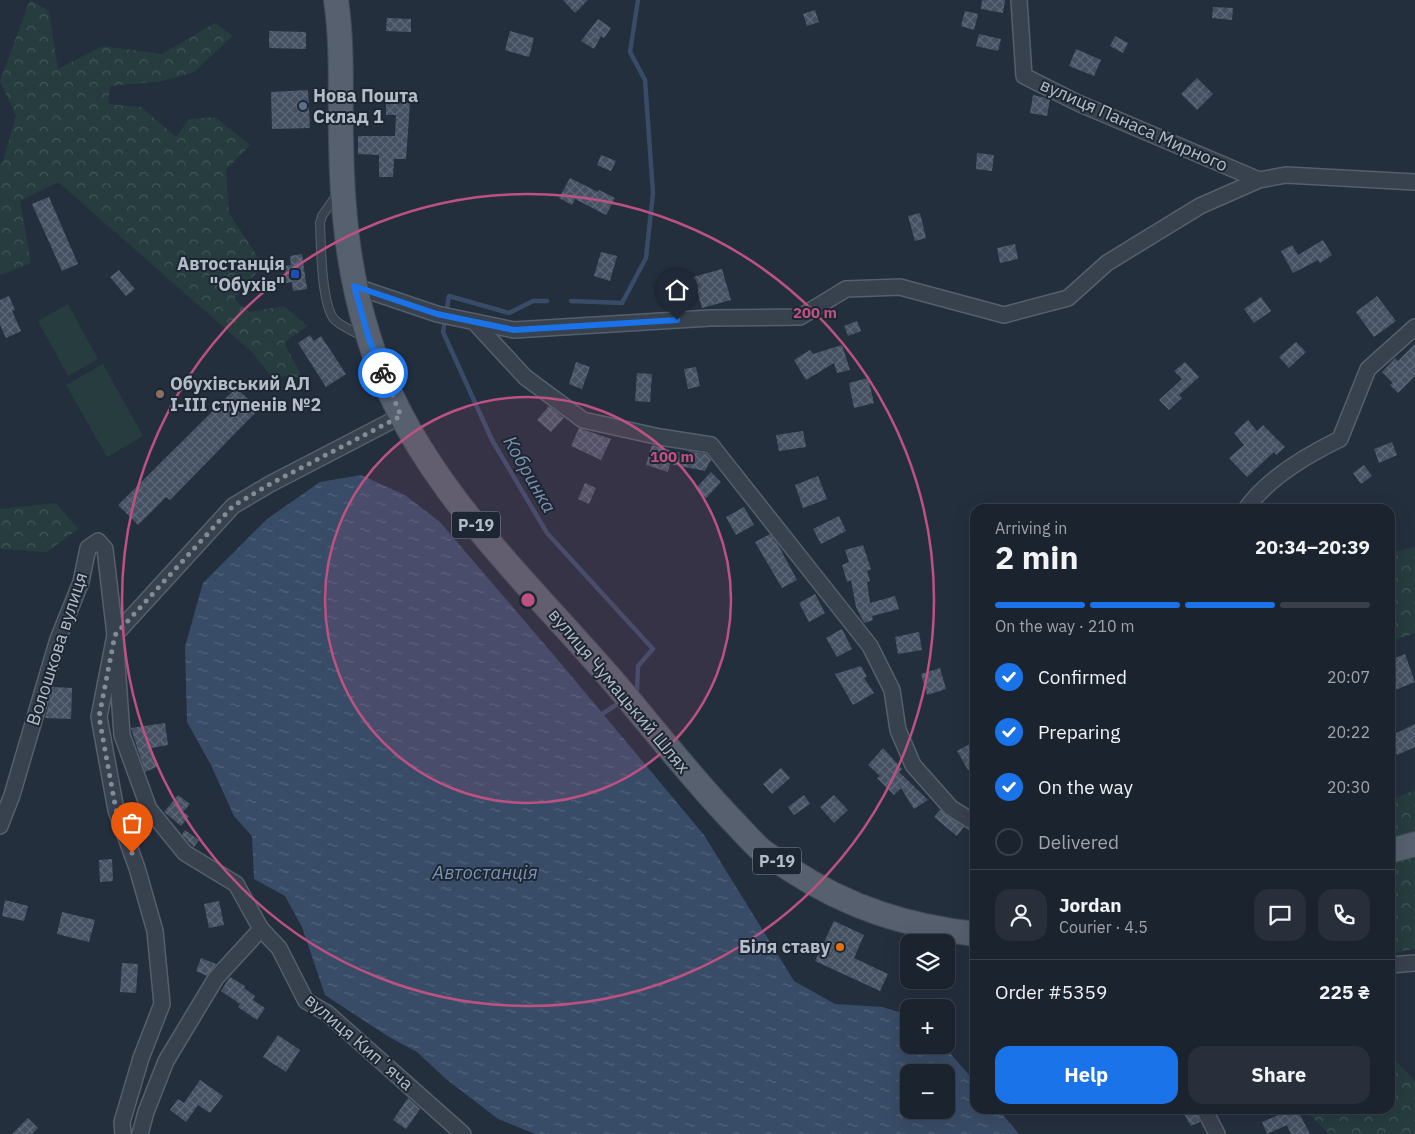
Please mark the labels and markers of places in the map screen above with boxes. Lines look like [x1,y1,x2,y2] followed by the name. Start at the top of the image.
[313,84,418,128] place label: Нова Пошта Склад 1
[297,100,309,112] marker: Нова Пошта Склад 1
[177,252,285,296] place label: Автостанція "Обухів"
[289,268,301,280] marker: Автостанція "Обухів"
[656,269,698,320] pin
[170,372,321,416] place label: Обухівський АЛ І-ІІІ ступенів №2
[154,388,166,400] marker: Обухівський АЛ І-ІІІ ступенів №2
[519,591,537,609] centre of rings
[111,802,153,853] pin
[739,935,830,958] place label: Біля ставу
[834,941,846,953] marker: Біля ставу

